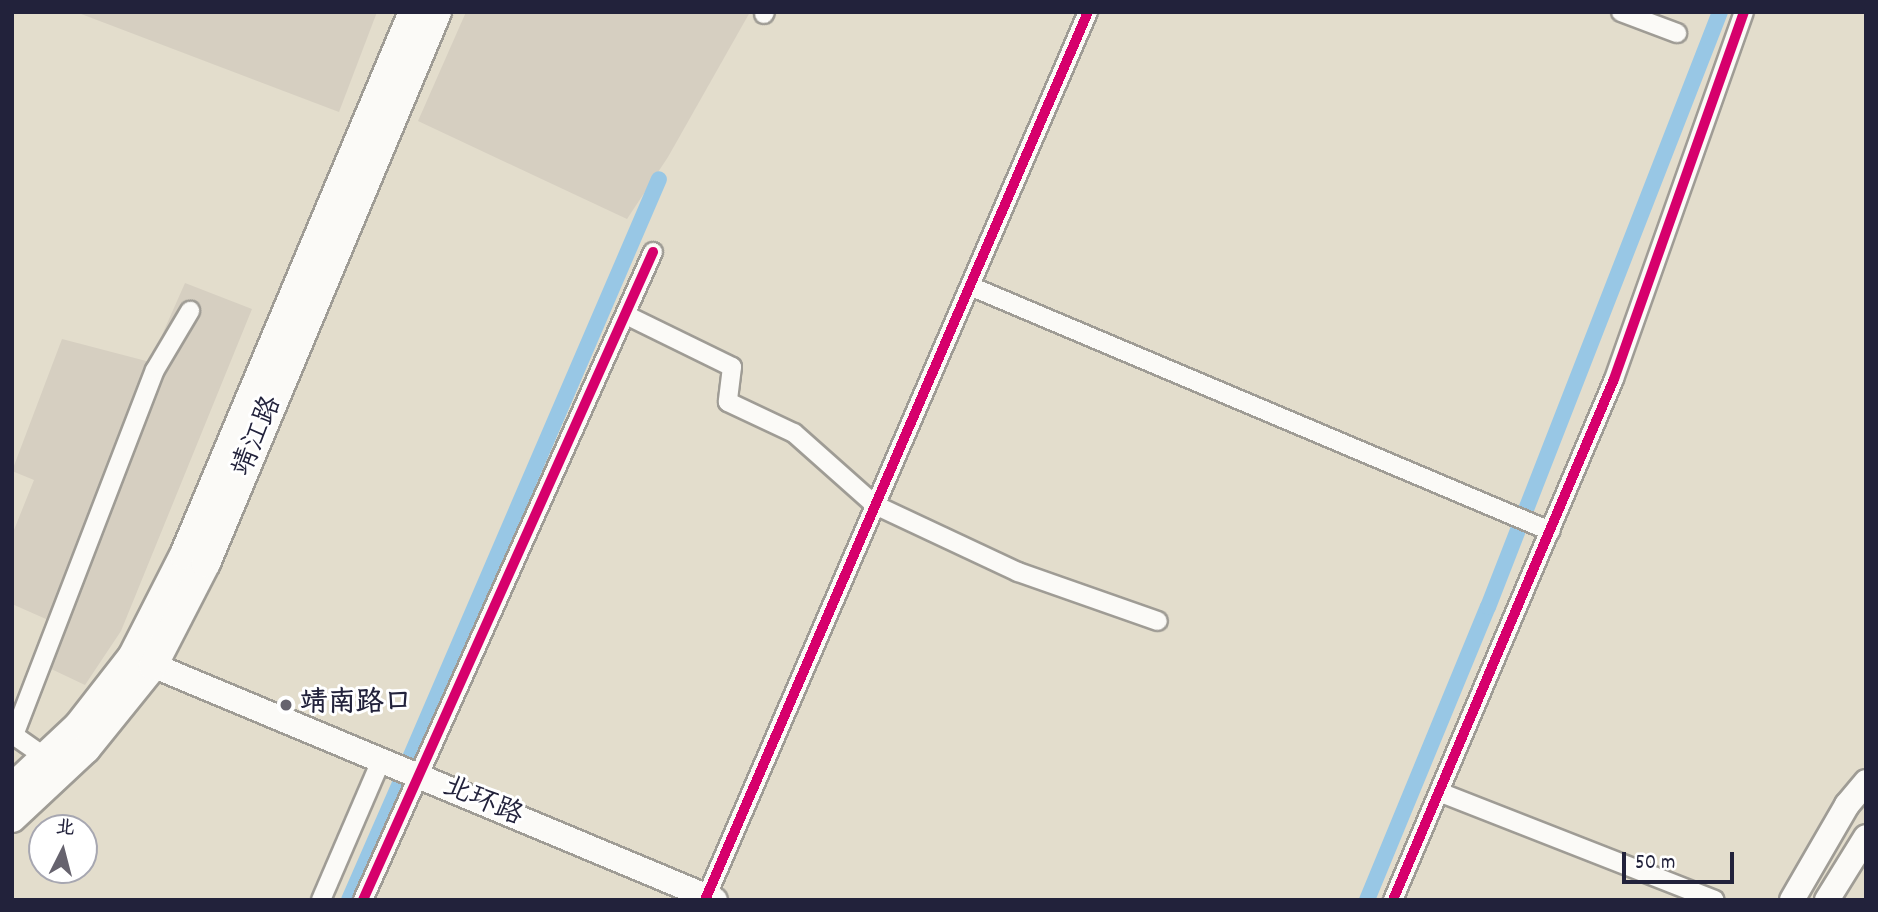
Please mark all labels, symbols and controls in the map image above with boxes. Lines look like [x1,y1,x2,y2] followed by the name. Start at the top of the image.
[227,392,291,482] street label: 靖江路
[300,688,412,722] place label: 靖南路口
[278,697,294,713] marker: 靖南路口
[437,771,527,835] street label: 北环路
[28,814,98,884] north arrow
[54,815,76,844] text: 北
[1626,838,1738,882] scale bar
[1635,849,1675,879] text: 50 m

